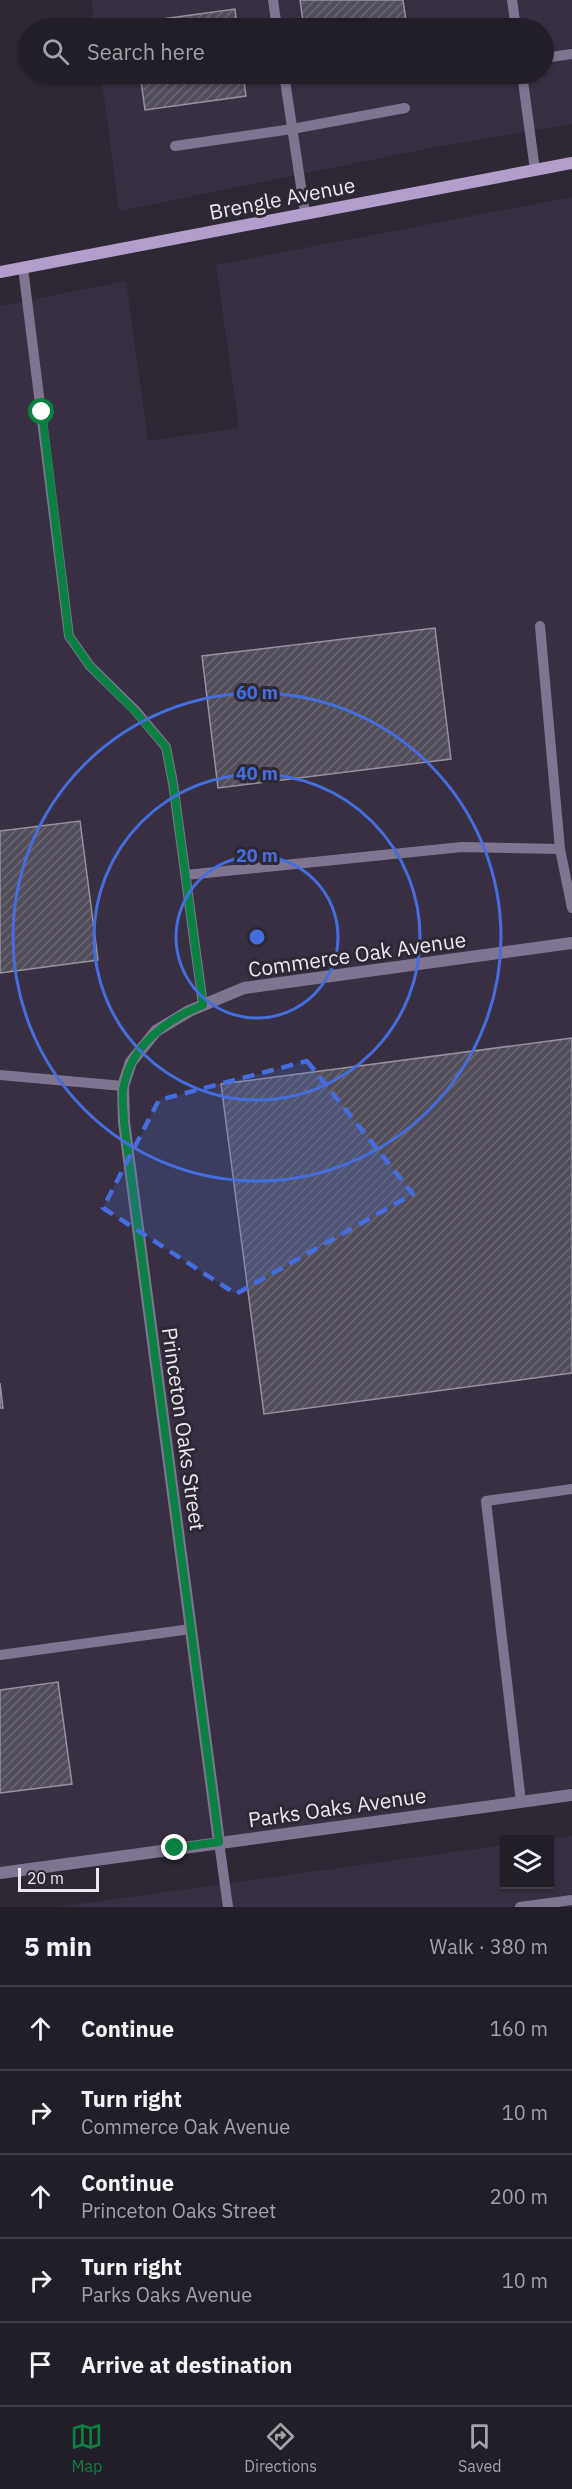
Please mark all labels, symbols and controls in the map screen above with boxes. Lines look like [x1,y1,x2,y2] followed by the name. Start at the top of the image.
[18,18,554,84] search box
[39,35,72,68] icon: search
[87,37,205,66] text: Search here
[207,170,357,226] street label: Brengle Avenue
[28,398,54,424] route start
[236,681,278,704] text: 60 m
[236,762,278,785] text: 40 m
[236,844,278,867] text: 20 m
[246,925,468,983] street label: Commerce Oak Avenue
[247,927,267,947] centre of rings
[156,1326,212,1532] street label: Princeton Oaks Street
[246,1781,428,1833] street label: Parks Oaks Avenue
[161,1834,187,1860] route end
[500,1835,554,1889] map controls
[500,1835,554,1889] button: layers
[18,1865,99,1892] scale bar
[27,1868,64,1888] text: 20 m
[24,1929,92,1963] text: 5 min
[430,1933,548,1960] text: Walk · 380 m
[24,2012,57,2045] icon: ahead
[81,2014,174,2043] text: Continue
[490,2015,548,2042] text: 160 m
[81,2084,182,2113] text: Turn right
[24,2096,57,2129] icon: right
[502,2099,548,2126] text: 10 m
[81,2113,290,2140] text: Commerce Oak Avenue
[81,2168,174,2197] text: Continue
[24,2180,57,2213] icon: ahead
[490,2183,548,2210] text: 200 m
[81,2197,276,2224] text: Princeton Oaks Street
[81,2252,182,2281] text: Turn right
[24,2264,57,2297] icon: right
[502,2267,548,2294] text: 10 m
[81,2281,252,2308] text: Parks Oaks Avenue
[24,2348,57,2381] icon: arrive
[81,2350,292,2379] text: Arrive at destination
[70,2420,103,2476] tab: Map
[244,2420,317,2476] tab: Directions
[458,2420,502,2476] tab: Saved

